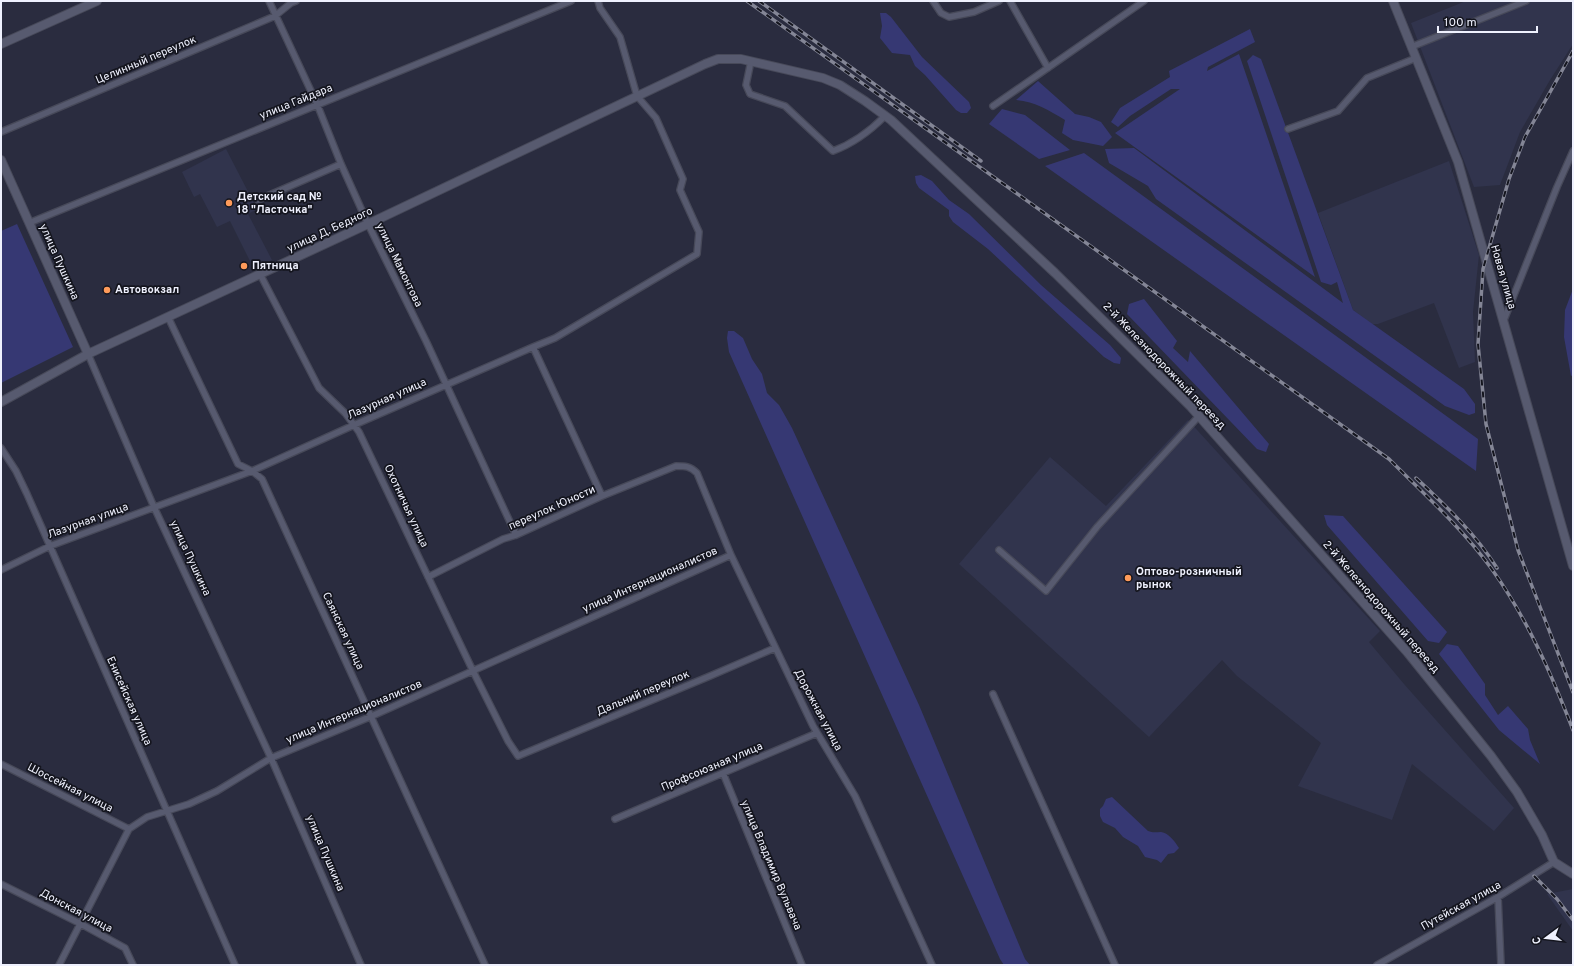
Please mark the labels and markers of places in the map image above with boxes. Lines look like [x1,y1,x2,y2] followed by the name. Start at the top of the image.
[237,190,322,217] place label: Детский сад № 18 "Ласточка"
[224,198,234,208] marker: Детский сад № 18 "Ласточка"
[252,259,299,273] place label: Пятница
[239,261,249,271] marker: Пятница
[115,283,179,297] place label: Автовокзал
[102,285,112,295] marker: Автовокзал
[1136,565,1242,592] place label: Оптово-розничный рынок
[1123,573,1133,583] marker: Оптово-розничный рынок

